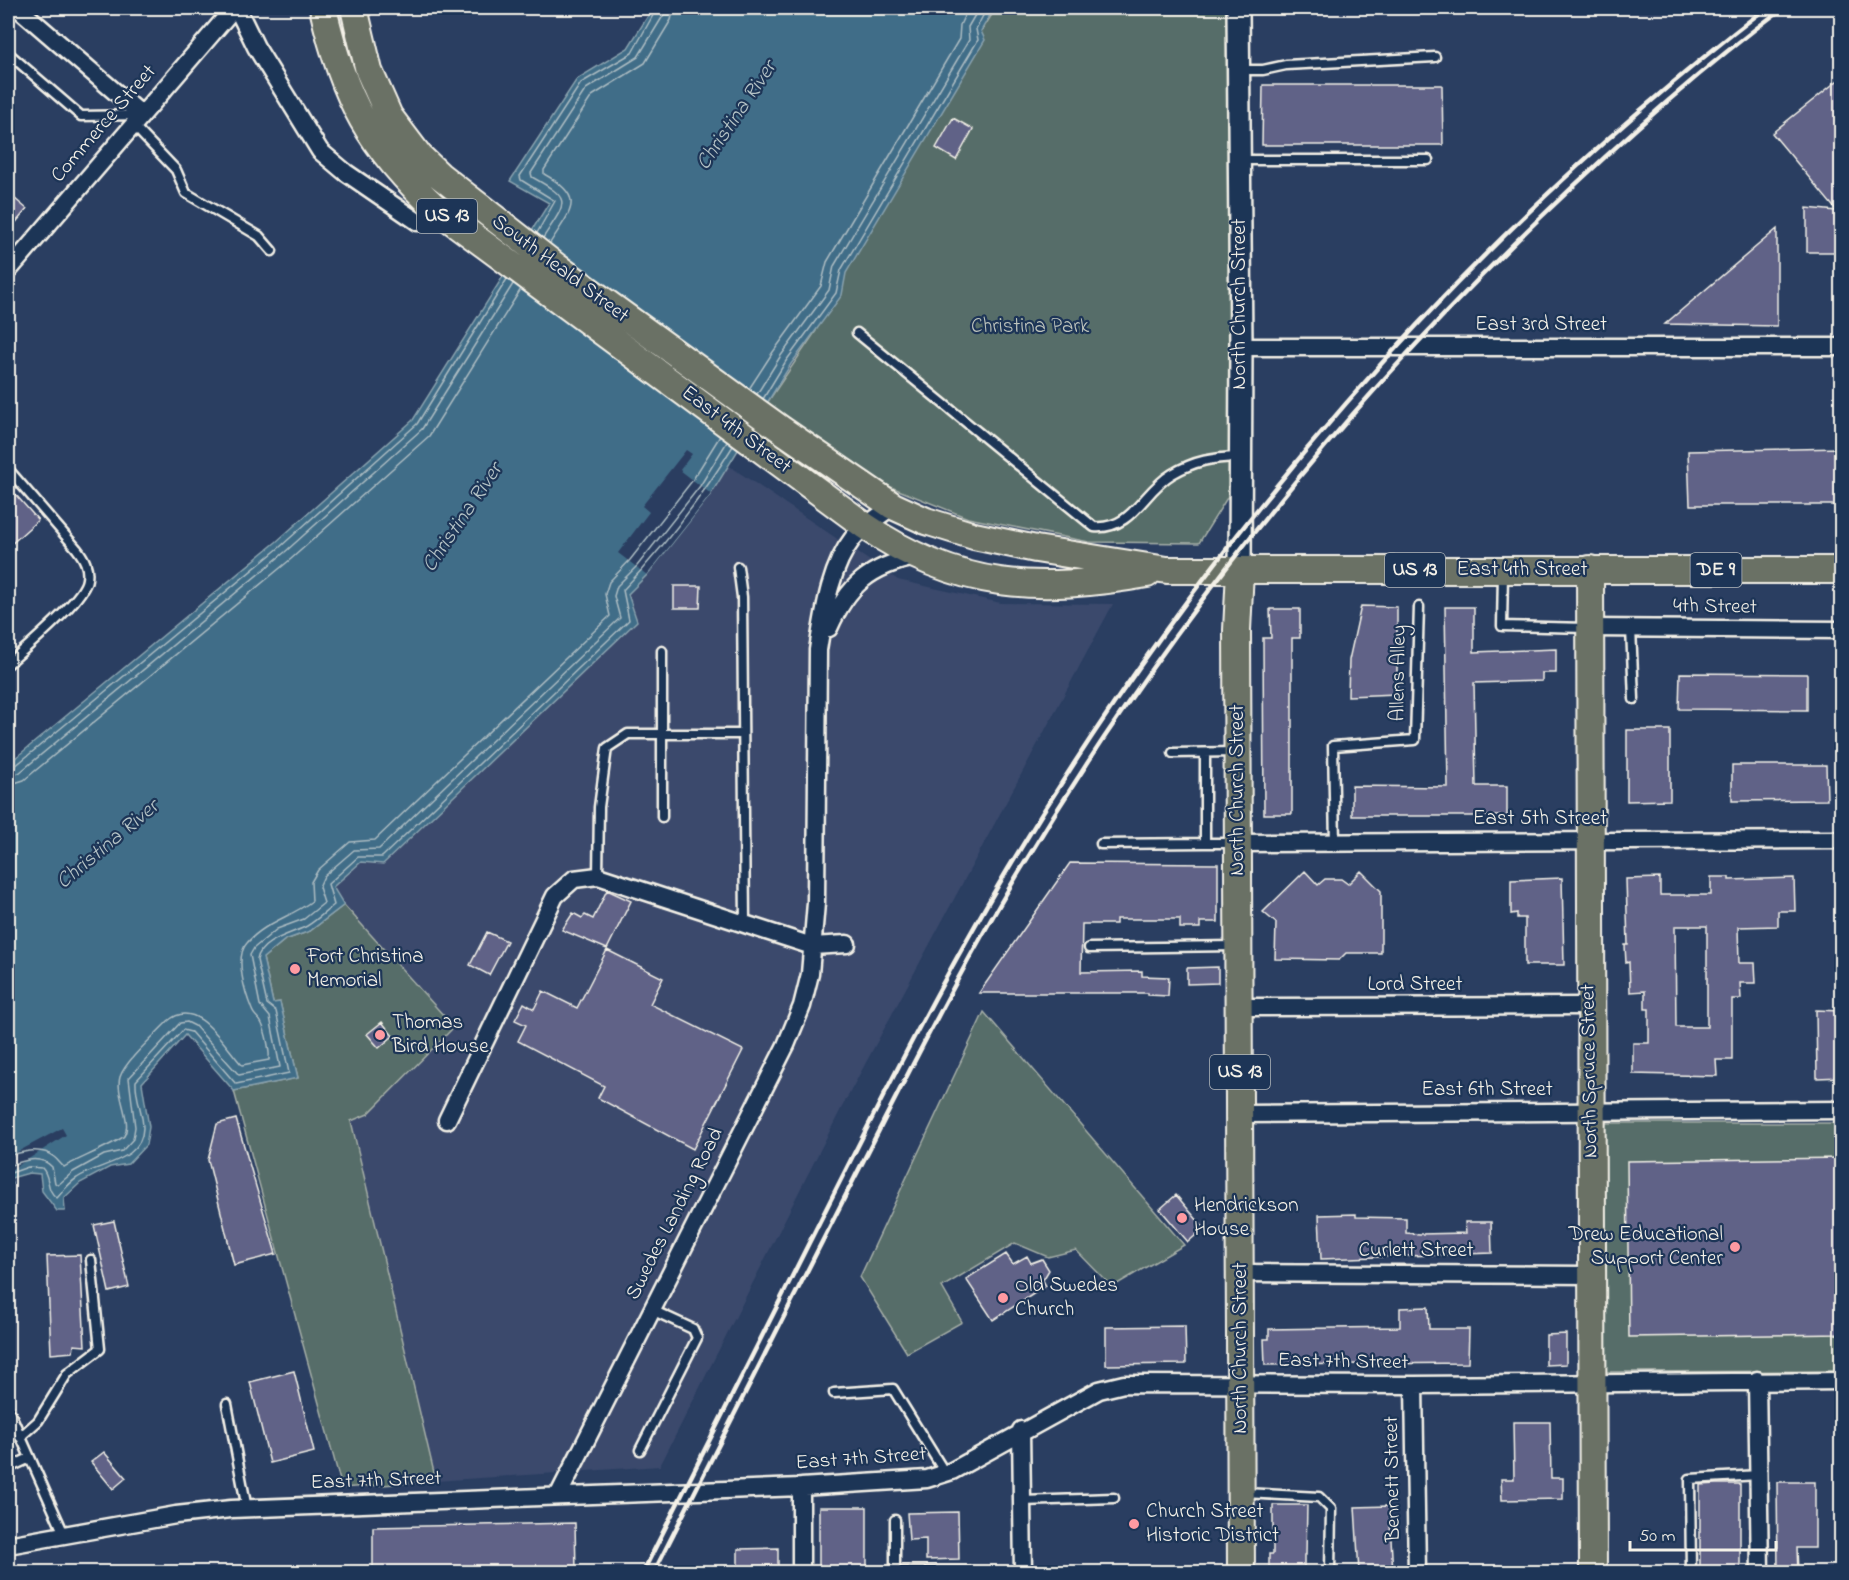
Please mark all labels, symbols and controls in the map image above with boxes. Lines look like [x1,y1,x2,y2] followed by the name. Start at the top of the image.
[688,52,787,177] water label: Christina River
[44,58,164,190] street label: Commerce Street
[417,199,477,233] road number: US 13
[485,207,635,331] street label: South Heald Street
[1225,218,1255,390] street label: North Church Street
[1475,310,1607,340] street label: East 3rd Street
[971,312,1090,342] park label: Christina Park
[675,379,797,481] street label: East 4th Street
[414,454,513,579] water label: Christina River
[1385,553,1445,587] road number: US 13
[1690,553,1742,587] road number: DE 9
[1457,555,1587,585] street label: East 4th Street
[1673,591,1757,623] street label: 4th Street
[1383,624,1417,722] street label: Allens Alley
[1223,704,1253,876] street label: North Church Street
[49,790,169,898] water label: Christina River
[1473,804,1607,834] street label: East 5th Street
[306,942,423,996] place label: Fort Christina Memorial
[288,962,302,976] marker: Fort Christina Memorial
[1367,970,1463,1000] street label: Lord Street
[1573,984,1607,1158] street label: North Spruce Street
[391,1008,489,1062] place label: Thomas Bird House
[373,1028,387,1042] marker: Thomas Bird House
[1210,1055,1270,1089] road number: US 13
[1421,1075,1553,1105] street label: East 6th Street
[619,1123,733,1306] street label: Swedes Landing Road
[1194,1191,1299,1245] place label: Hendrickson House
[1175,1211,1189,1225] marker: Hendrickson House
[1568,1220,1723,1274] place label: Drew Educational Support Center
[1358,1236,1474,1266] street label: Curlett Street
[1728,1240,1742,1254] marker: Drew Educational Support Center
[1226,1262,1256,1434] street label: North Church Street
[1015,1271,1118,1325] place label: Old Swedes Church
[996,1291,1010,1305] marker: Old Swedes Church
[1277,1346,1409,1378] street label: East 7th Street
[1377,1416,1409,1543] street label: Bennett Street
[795,1439,927,1479] street label: East 7th Street
[310,1464,442,1498] street label: East 7th Street
[1146,1497,1279,1551] place label: Church Street Historic District
[1630,1514,1776,1552] scale bar
[1127,1517,1141,1531] marker: Church Street Historic District
[1639,1524,1676,1550] text: 50 m

